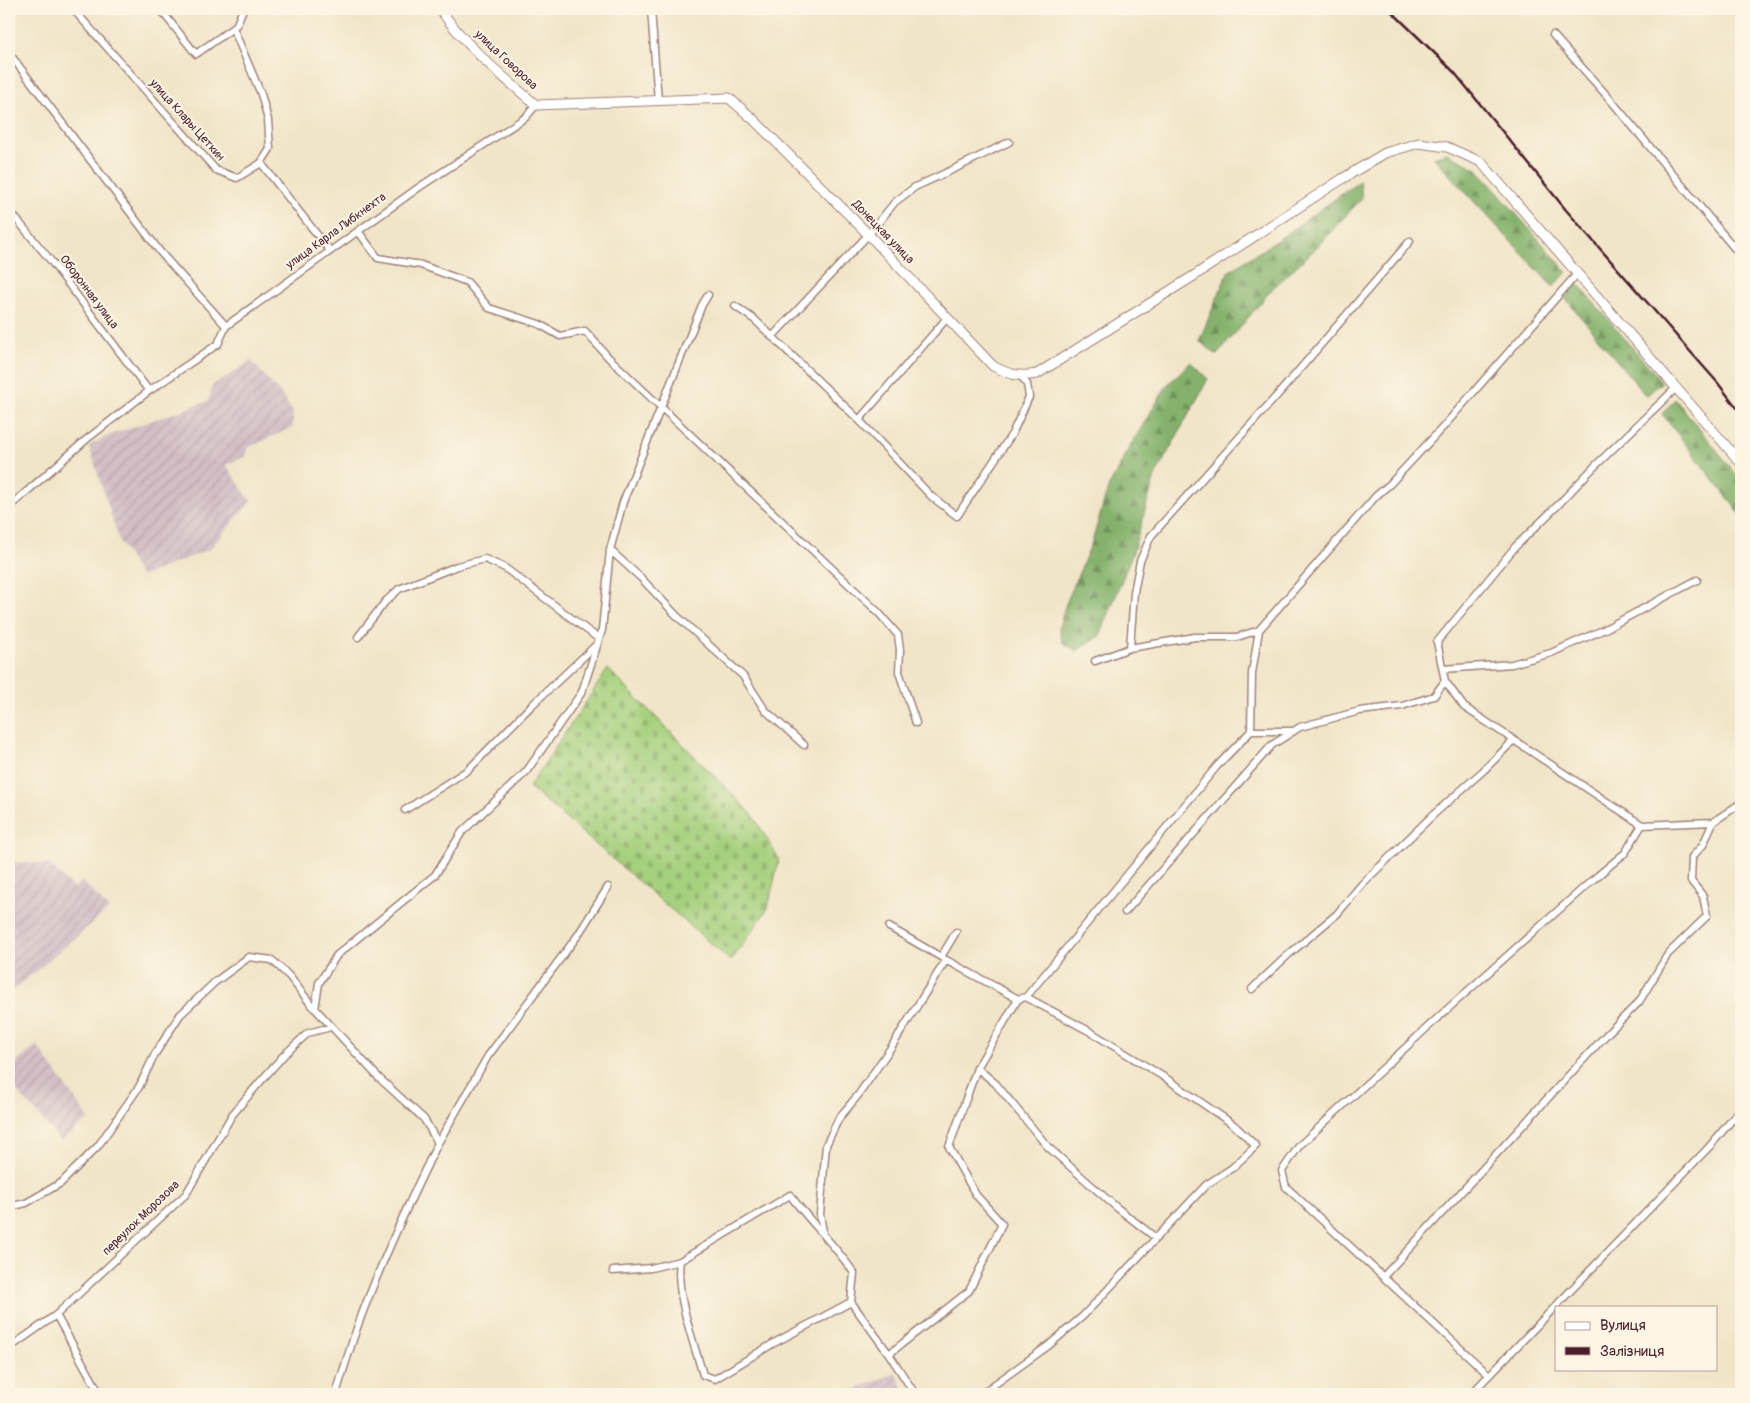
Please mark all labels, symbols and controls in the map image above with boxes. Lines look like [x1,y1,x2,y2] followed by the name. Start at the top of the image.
[471,26,541,93] street label: улица Говорова
[146,75,228,164] street label: улица Клары Цеткин
[282,189,389,273] street label: улица Карла Либкнехта
[848,196,918,267] street label: Донецкая улица
[56,252,122,332] street label: Оборонная улица
[99,1177,183,1259] street label: переулок Морозова
[1555,1306,1718,1370] legend
[1600,1316,1646,1335] text: Вулиця
[1600,1342,1664,1361] text: Залізниця

